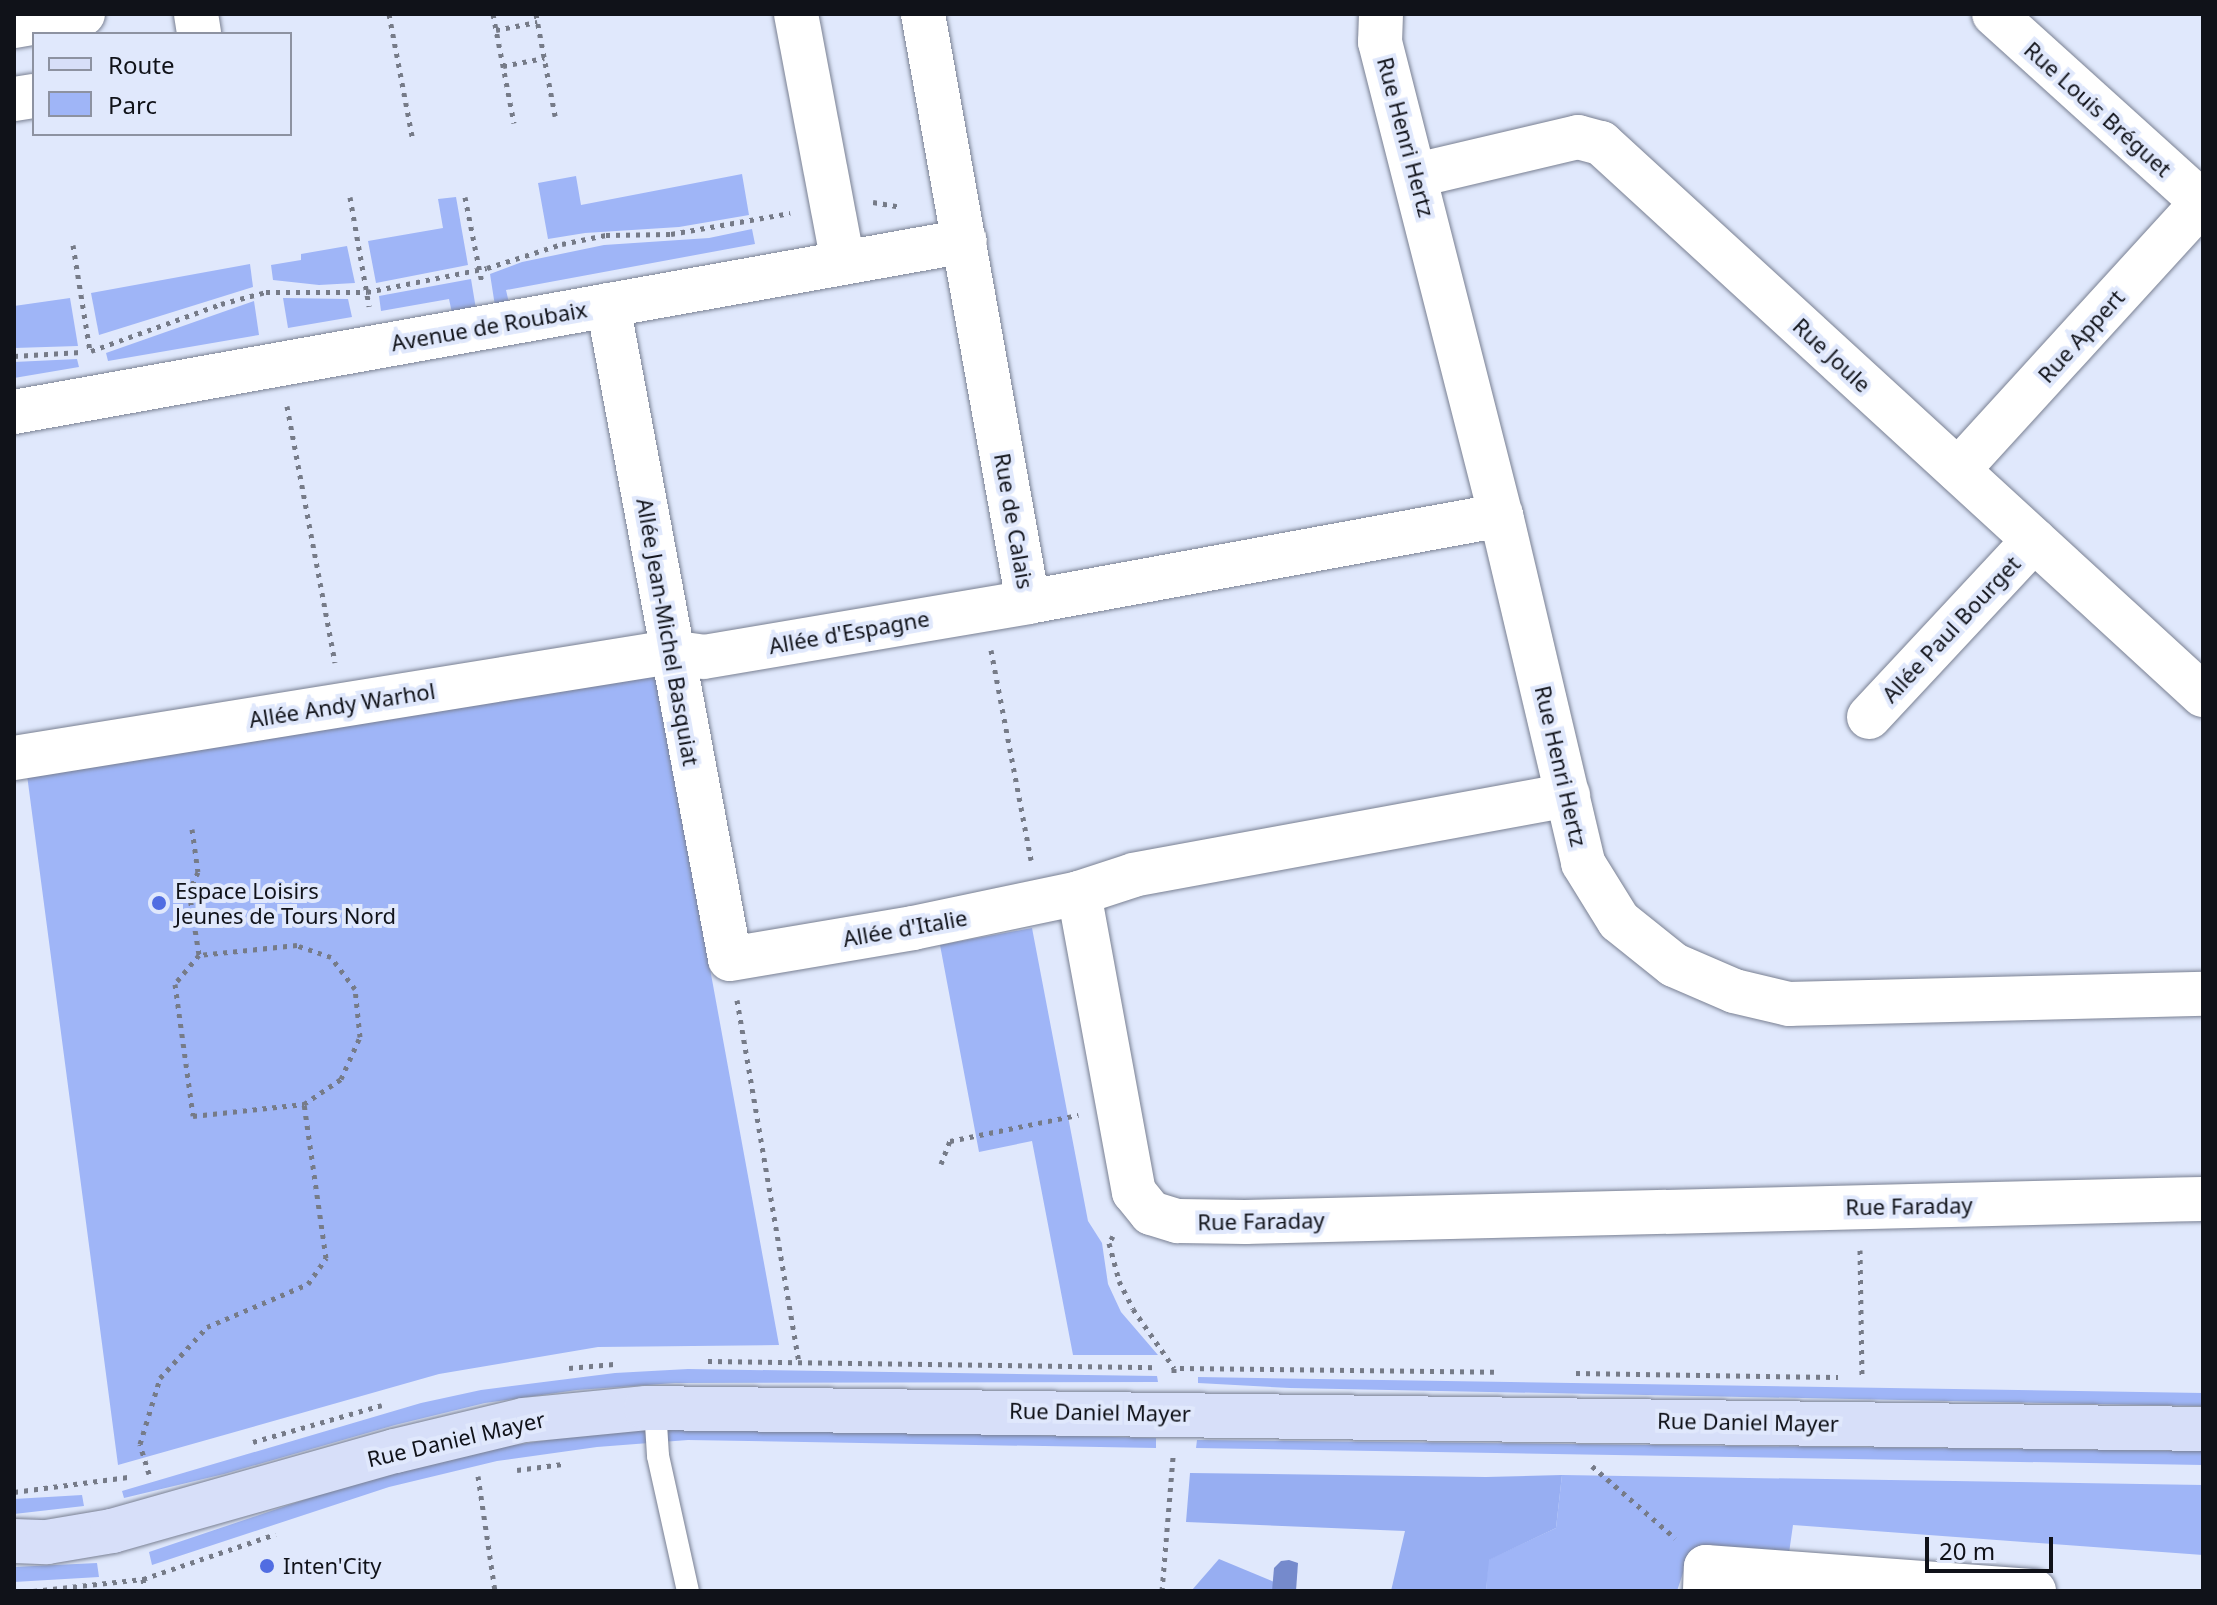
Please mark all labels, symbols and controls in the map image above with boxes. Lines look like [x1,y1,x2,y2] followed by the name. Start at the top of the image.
[32,32,292,136] legend
[2019,36,2177,182] street label: Rue Louis Bréguet
[108,48,174,81] text: Route
[1372,54,1440,220] street label: Rue Henri Hertz
[108,88,157,121] text: Parc
[2032,284,2130,388] street label: Rue Appert
[389,296,589,356] street label: Avenue de Roubaix
[1788,312,1876,398] street label: Rue Joule
[989,451,1039,591] street label: Rue de Calais
[631,496,705,768] street label: Allée Jean-Michel Basquiat
[1876,550,2026,708] street label: Allée Paul Bourget
[767,605,931,659] street label: Allée d'Espagne
[247,677,437,733] street label: Allée Andy Warhol
[1530,683,1592,849] street label: Rue Henri Hertz
[175,877,396,928] place label: Espace Loisirs Jeunes de Tours Nord
[150,894,168,912] marker: Espace Loisirs Jeunes de Tours Nord
[841,904,969,952] street label: Allée d'Italie
[1845,1192,1973,1220] street label: Rue Faraday
[1197,1207,1325,1235] street label: Rue Faraday
[1009,1397,1191,1427] street label: Rue Daniel Mayer
[364,1406,548,1472] street label: Rue Daniel Mayer
[1657,1407,1839,1437] street label: Rue Daniel Mayer
[1929,1521,2057,1571] scale bar
[1939,1534,1995,1567] text: 20 m
[283,1553,381,1579] place label: Inten'City
[258,1557,276,1575] marker: Inten'City

